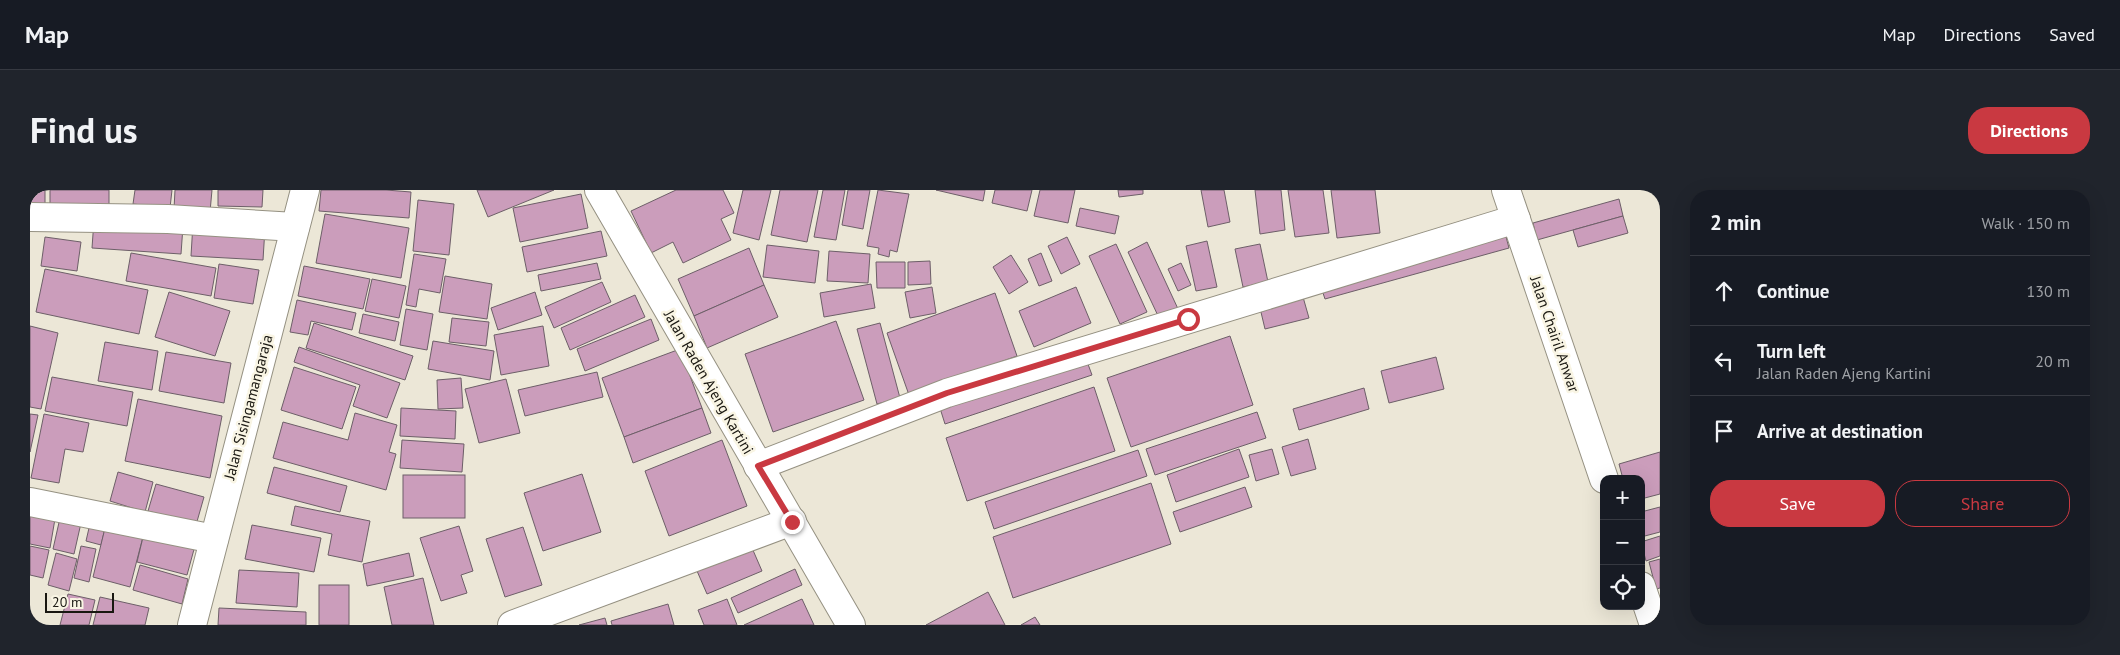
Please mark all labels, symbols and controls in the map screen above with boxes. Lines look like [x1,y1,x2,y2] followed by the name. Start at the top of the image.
[25,19,69,50] text: Map
[1883,23,1915,46] text: Map
[1943,23,2021,46] text: Directions
[2049,23,2095,46] text: Saved
[30,107,138,153] text: Find us
[1968,107,2090,154] button: Directions
[1710,209,1761,236] text: 2 min
[1981,213,2070,233] text: Walk · 150 m
[1526,272,1584,395] street label: Jalan Chairil Anwar
[1710,277,1738,305] icon: ahead
[1757,279,1829,303] text: Continue
[2027,281,2070,301] text: 130 m
[659,306,758,457] street label: Jalan Raden Ajeng Kartini
[1177,308,1200,331] route start
[219,332,276,482] street label: Jalan Sisingamangaraja
[1757,339,1826,363] text: Turn left
[1710,347,1738,375] icon: left
[2035,351,2070,371] text: 20 m
[1757,363,1931,383] text: Jalan Raden Ajeng Kartini
[1710,417,1738,445] icon: arrive
[1757,419,1923,443] text: Arrive at destination
[1600,475,1645,610] map controls
[1600,475,1645,520] button: +
[1710,480,1885,527] button: Save
[1895,480,2070,527] button: Share
[781,511,804,534] route end
[1600,520,1645,565] button: −
[1600,565,1645,610] button: locate
[45,590,114,613] scale bar
[52,593,82,611] text: 20 m

